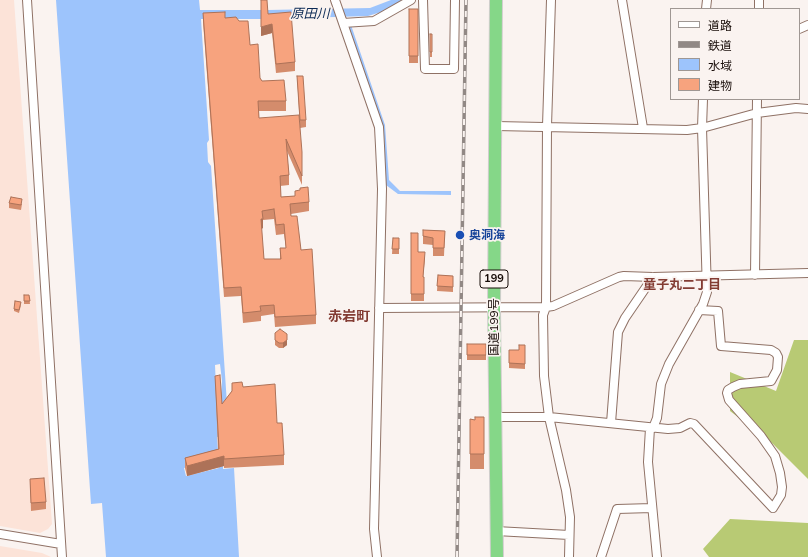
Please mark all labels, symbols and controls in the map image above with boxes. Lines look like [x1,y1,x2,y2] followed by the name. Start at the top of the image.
[291,6,329,22] water label: 原田川
[670,8,800,100] legend
[708,18,732,33] text: 道路
[708,38,732,53] text: 鉄道
[708,58,732,73] text: 水域
[708,78,732,93] text: 建物
[469,228,505,242] place label: 奥洞海
[454,229,466,241] marker: 奥洞海
[480,270,508,288] road number: 199
[643,277,721,293] district label: 童子丸二丁目
[487,298,501,356] street label: 国道199号
[328,309,370,325] district label: 赤岩町

